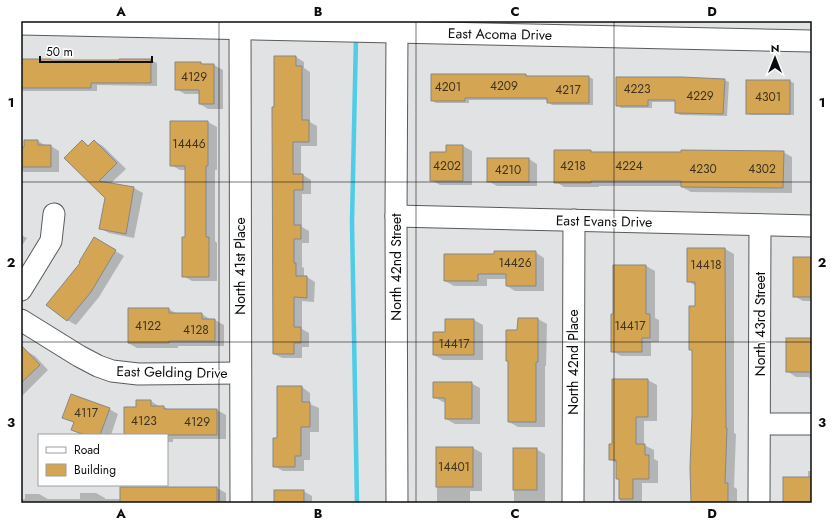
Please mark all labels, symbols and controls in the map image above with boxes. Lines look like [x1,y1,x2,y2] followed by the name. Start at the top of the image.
[115,2,126,21] text: A
[314,2,323,21] text: B
[510,2,520,21] text: C
[707,2,717,21] text: D
[448,23,552,45] street label: East Acoma Drive
[40,38,152,64] scale bar
[755,38,795,78] north arrow
[771,40,779,56] text: N
[46,43,73,61] text: 50 m
[181,68,207,86] house number: 4129
[490,77,518,95] house number: 4209
[435,78,461,96] house number: 4201
[623,80,651,98] house number: 4223
[555,81,581,99] house number: 4217
[686,87,714,105] house number: 4229
[755,88,781,106] house number: 4301
[8,93,14,112] text: 1
[819,93,825,112] text: 1
[172,135,206,153] house number: 14446
[433,157,461,175] house number: 4202
[560,157,586,175] house number: 4218
[615,157,643,175] house number: 4224
[689,160,717,178] house number: 4230
[748,160,776,178] house number: 4302
[495,161,521,179] house number: 4210
[556,210,652,232] street label: East Evans Drive
[386,213,406,321] street label: North 42nd Street
[230,217,250,315] street label: North 41st Place
[7,253,15,272] text: 2
[818,253,826,272] text: 2
[498,254,532,272] house number: 14426
[690,256,722,274] house number: 14418
[750,271,770,376] street label: North 43rd Street
[563,309,583,415] street label: North 42nd Place
[135,317,161,335] house number: 4122
[614,317,646,335] house number: 14417
[183,321,209,339] house number: 4128
[438,335,470,353] house number: 14417
[116,361,228,383] street label: East Gelding Drive
[74,404,99,422] house number: 4117
[131,412,157,430] house number: 4123
[7,413,15,432] text: 3
[184,413,210,431] house number: 4129
[818,413,826,432] text: 3
[38,434,168,486] legend
[74,441,100,459] text: Road
[438,458,470,476] house number: 14401
[74,461,116,479] text: Building
[115,504,126,523] text: A
[314,504,323,523] text: B
[510,504,520,523] text: C
[707,504,717,523] text: D

